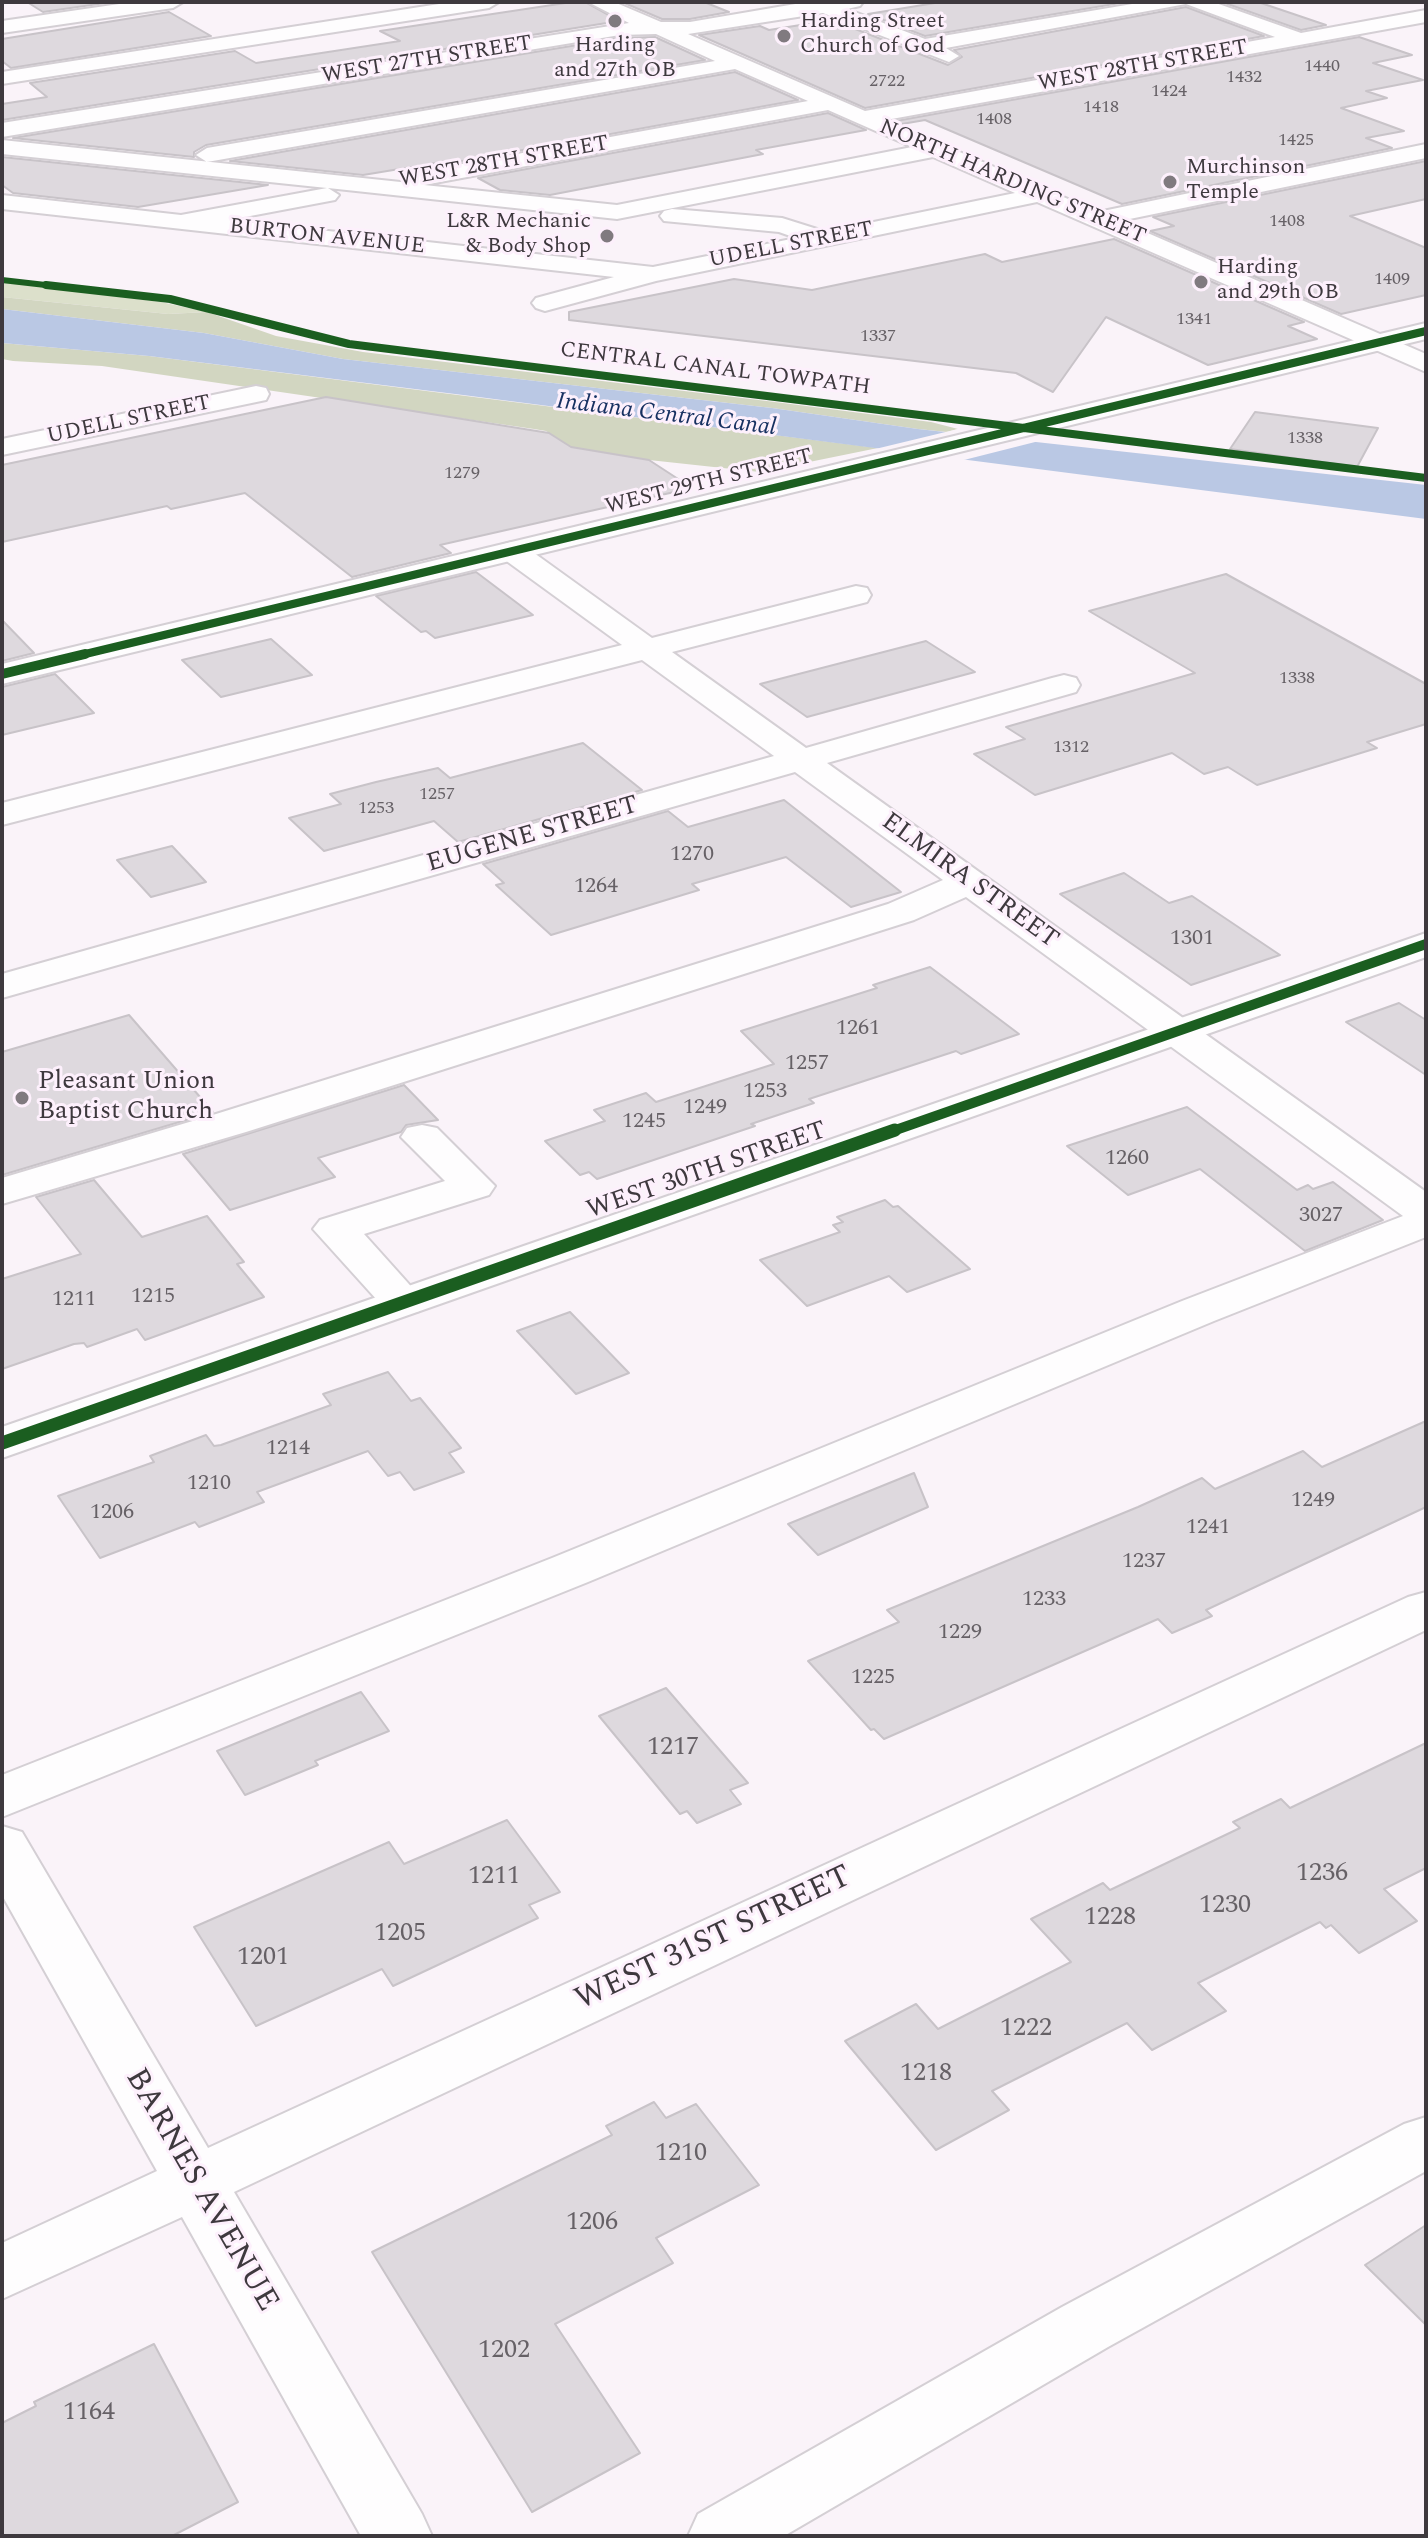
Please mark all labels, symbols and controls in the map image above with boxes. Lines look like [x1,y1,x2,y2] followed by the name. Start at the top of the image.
[800,10,945,62] place label: Harding Street Church of God
[606,12,624,30] marker: Harding and 27th OB
[775,27,793,45] marker: Harding Street Church of God
[320,31,534,91] street label: WEST 27TH STREET
[554,34,676,86] place label: Harding and 27th OB
[1036,36,1250,98] street label: WEST 28TH STREET
[1304,56,1340,78] house number: 1440
[1226,67,1262,89] house number: 1432
[869,71,905,93] house number: 2722
[1151,81,1187,103] house number: 1424
[1083,97,1119,119] house number: 1418
[976,109,1012,131] house number: 1408
[875,115,1149,251] street label: NORTH HARDING STREET
[1278,130,1314,152] house number: 1425
[397,132,611,194] street label: WEST 28TH STREET
[1186,156,1305,208] place label: Murchinson Temple
[1161,173,1179,191] marker: Murchinson Temple
[446,210,591,262] place label: L&R Mechanic & Body Shop
[1269,211,1305,233] house number: 1408
[228,215,426,261] street label: BURTON AVENUE
[707,217,875,275] street label: UDELL STREET
[598,227,616,245] marker: L&R Mechanic & Body Shop
[1217,256,1339,308] place label: Harding and 29th OB
[1374,269,1410,291] house number: 1409
[1192,273,1210,291] marker: Harding and 29th OB
[1176,309,1212,331] house number: 1341
[860,326,896,348] house number: 1337
[558,338,872,402] street label: CENTRAL CANAL TOWPATH
[554,388,778,444] water label: Indiana Central Canal
[45,391,213,451] street label: UDELL STREET
[1287,428,1323,450] house number: 1338
[603,444,815,522] street label: WEST 29TH STREET
[444,463,480,485] house number: 1279
[1279,668,1315,690] house number: 1338
[1053,737,1089,759] house number: 1312
[419,784,455,806] house number: 1257
[424,791,642,881] street label: EUGENE STREET
[358,798,394,820] house number: 1253
[874,807,1064,957] street label: ELMIRA STREET
[670,843,714,869] house number: 1270
[574,875,618,901] house number: 1264
[1170,927,1214,953] house number: 1301
[836,1017,880,1043] house number: 1261
[785,1052,829,1078] house number: 1257
[38,1067,215,1128] place label: Pleasant Union Baptist Church
[743,1080,787,1106] house number: 1253
[13,1089,31,1107] marker: Pleasant Union Baptist Church
[683,1096,727,1122] house number: 1249
[622,1110,666,1136] house number: 1245
[583,1116,831,1228] street label: WEST 30TH STREET
[1105,1147,1149,1173] house number: 1260
[1299,1204,1343,1230] house number: 3027
[131,1285,175,1311] house number: 1215
[52,1288,96,1314] house number: 1211
[266,1437,310,1463] house number: 1214
[187,1472,231,1498] house number: 1210
[1291,1489,1335,1515] house number: 1249
[90,1501,134,1527] house number: 1206
[1186,1516,1230,1542] house number: 1241
[1122,1550,1166,1576] house number: 1237
[1022,1588,1066,1614] house number: 1233
[938,1621,982,1647] house number: 1229
[851,1666,895,1692] house number: 1225
[647,1733,699,1765] house number: 1217
[570,1859,858,2021] street label: WEST 31ST STREET
[1296,1859,1348,1891] house number: 1236
[468,1862,520,1894] house number: 1211
[1199,1891,1251,1923] house number: 1230
[1084,1903,1136,1935] house number: 1228
[374,1919,426,1951] house number: 1205
[237,1943,289,1975] house number: 1201
[1000,2014,1052,2046] house number: 1222
[900,2059,952,2091] house number: 1218
[115,2063,285,2319] street label: BARNES AVENUE
[655,2139,707,2171] house number: 1210
[566,2208,618,2240] house number: 1206
[478,2336,530,2368] house number: 1202
[63,2398,115,2430] house number: 1164

